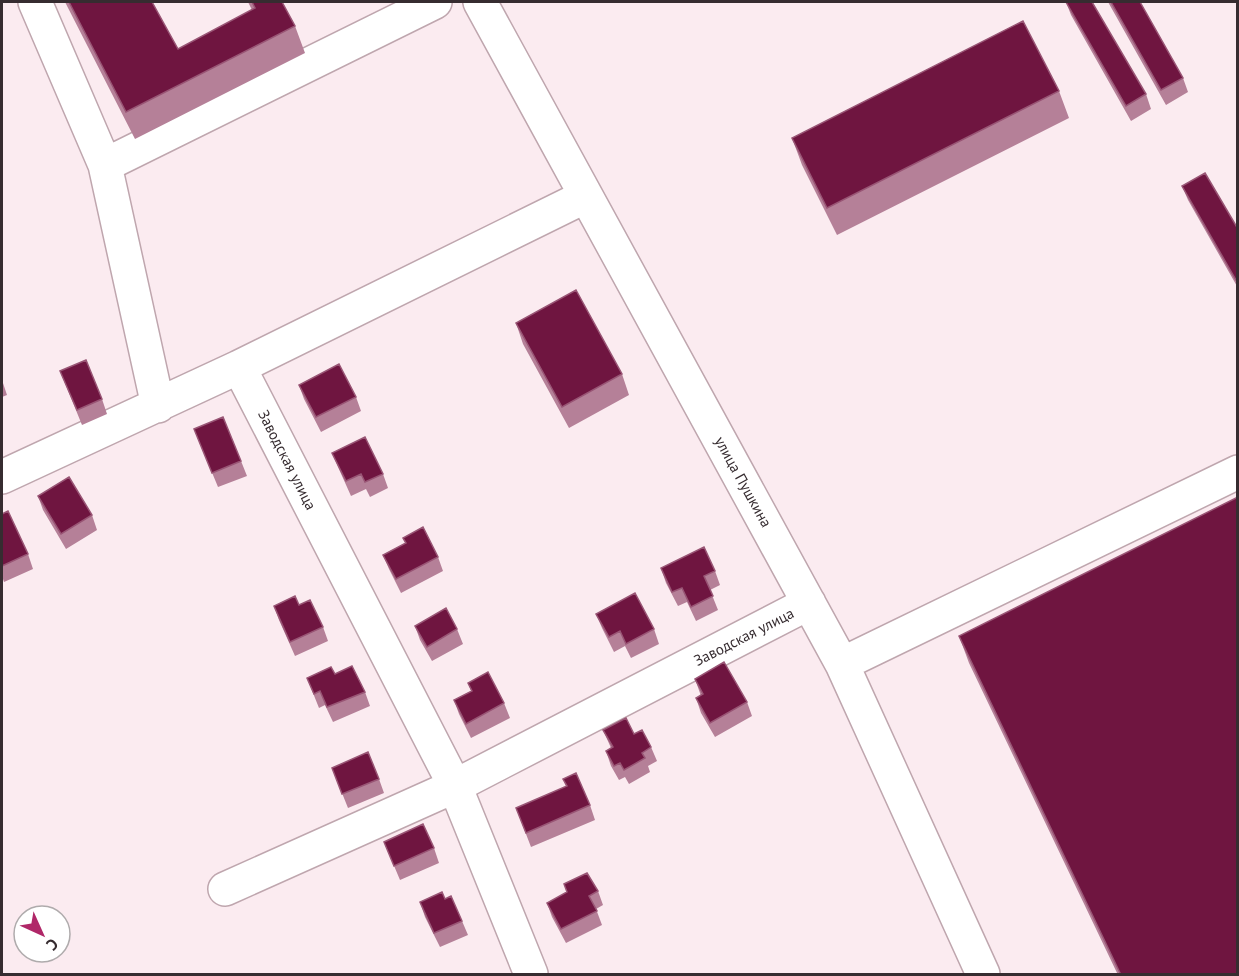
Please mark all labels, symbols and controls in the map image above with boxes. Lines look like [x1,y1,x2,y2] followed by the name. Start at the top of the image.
[254,407,321,513] street label: Заводская улица
[711,433,776,531] street label: улица Пушкина
[691,603,797,670] street label: Заводская улица
[12,904,72,964] north arrow
[42,934,63,955] text: С

